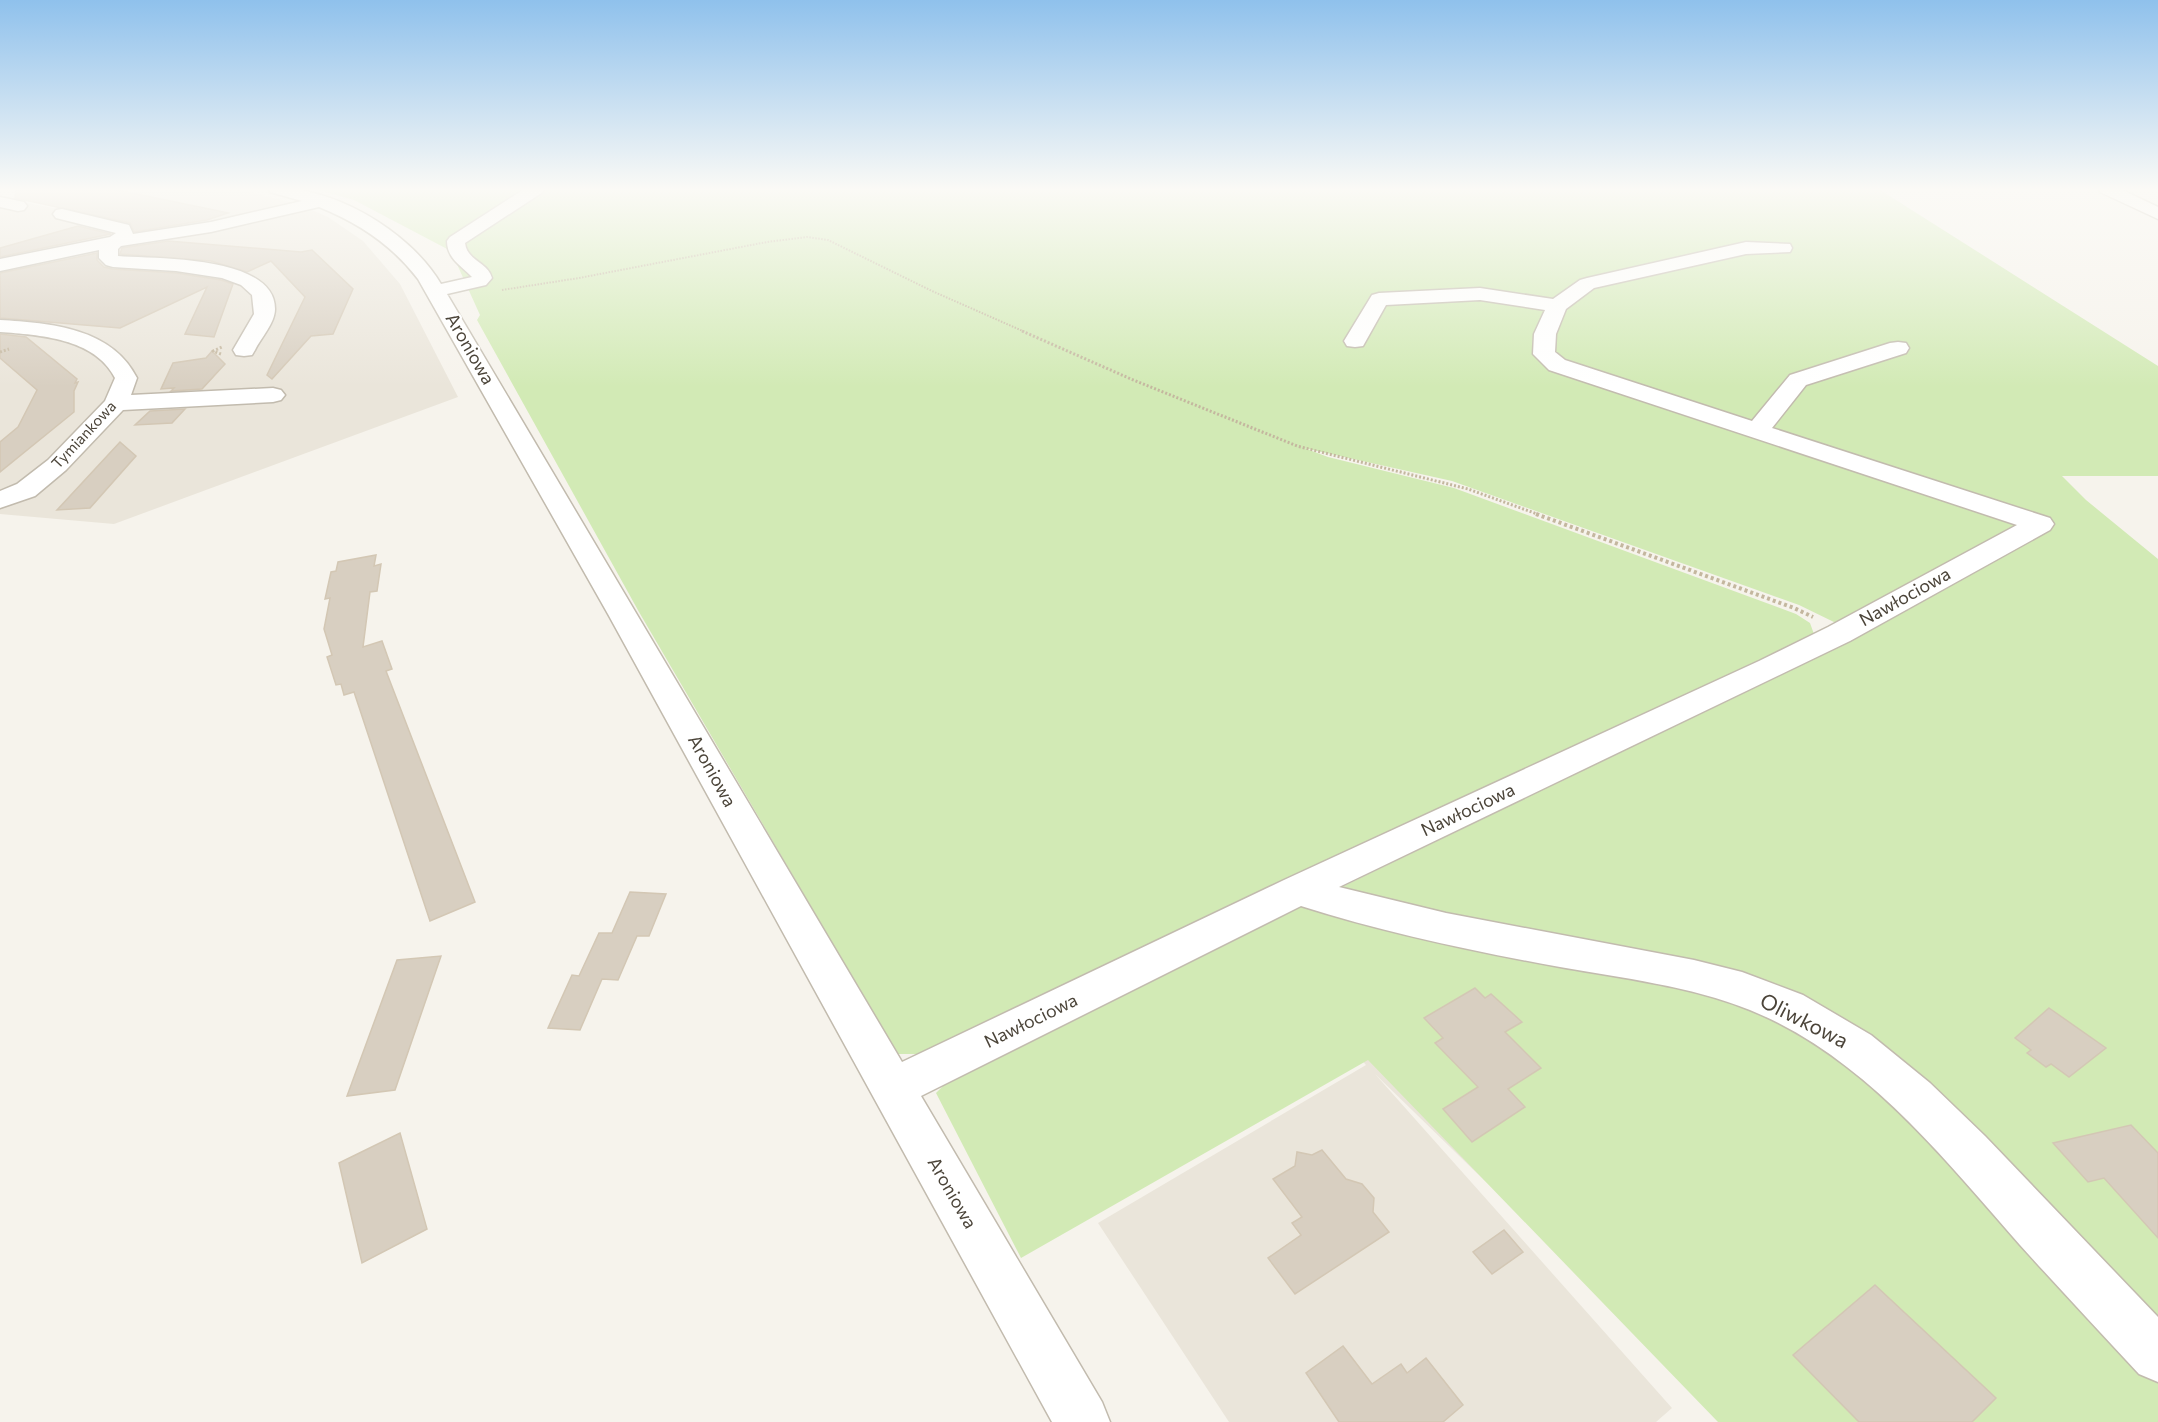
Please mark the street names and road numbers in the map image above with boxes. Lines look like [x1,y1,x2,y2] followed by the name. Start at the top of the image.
[442,309,500,388] street label: Aroniowa
[47,397,119,472] street label: Tymiankowa
[1855,562,1954,630] street label: Nawłociowa
[684,731,742,810] street label: Aroniowa
[1417,778,1518,840] street label: Nawłociowa
[1757,987,1853,1052] street label: Oliwkowa
[980,988,1081,1052] street label: Nawłociowa
[924,1153,982,1232] street label: Aroniowa

